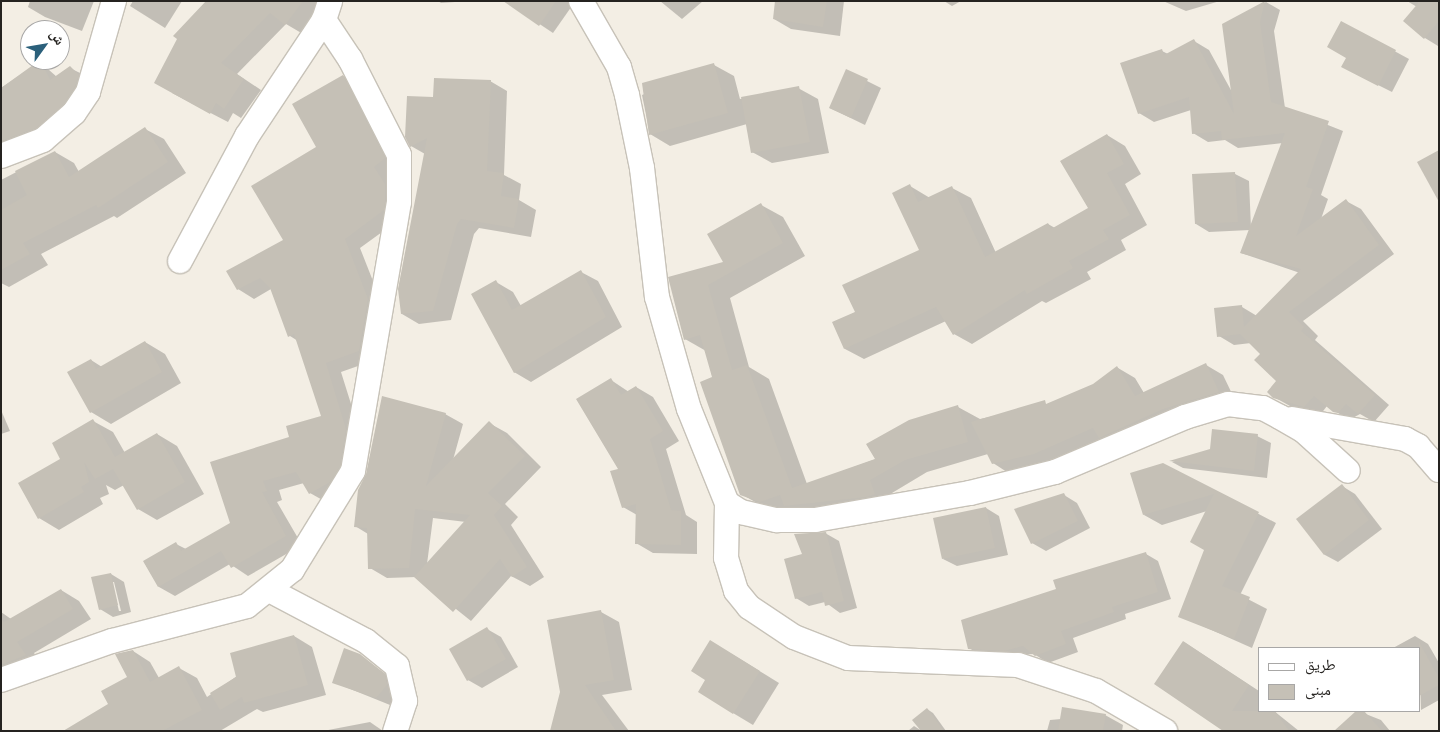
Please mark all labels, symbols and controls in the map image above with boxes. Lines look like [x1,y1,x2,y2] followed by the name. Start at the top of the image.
[20,20,70,70] north arrow
[46,27,68,48] text: ش
[1258,647,1420,712] legend
[1305,656,1336,674] text: طريق
[1305,681,1331,699] text: مبنى

